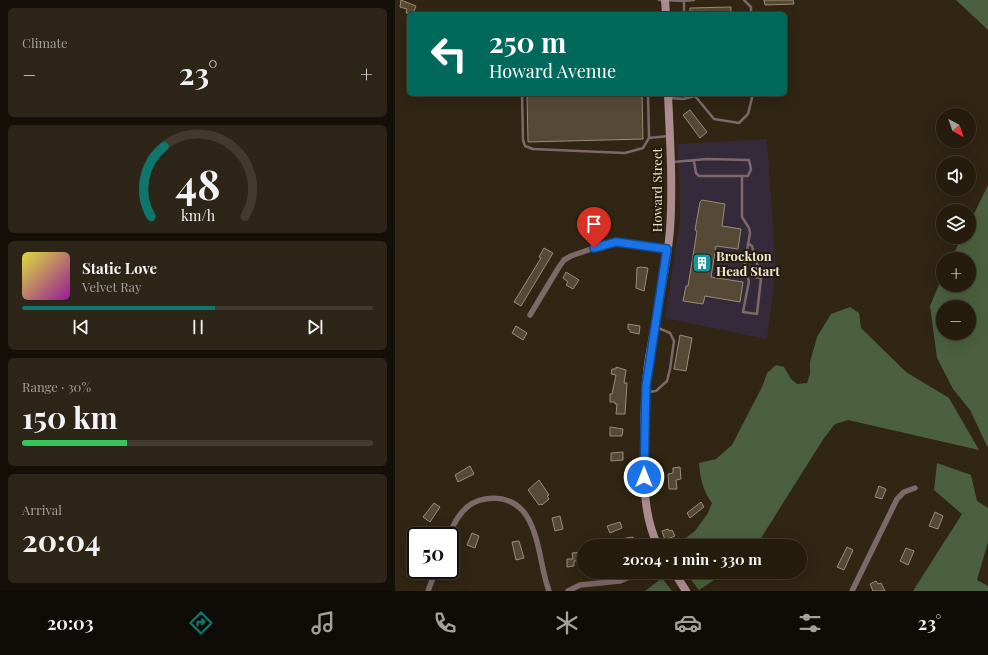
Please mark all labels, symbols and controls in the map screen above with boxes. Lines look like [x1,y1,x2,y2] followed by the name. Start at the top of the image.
[489,23,566,60] text: 250 m
[423,28,475,80] icon: left
[22,34,68,51] text: Climate
[179,53,218,93] text: 23°
[22,59,36,89] text: −
[360,59,373,89] text: +
[489,59,616,83] text: Howard Avenue
[936,108,976,148] north arrow
[936,108,976,340] map controls
[648,147,665,232] street label: Howard Street
[175,155,220,210] text: 48
[936,156,976,196] button: sound
[936,204,976,244] button: layers
[180,205,215,224] text: km/h
[577,207,611,248] pin
[583,213,605,235] icon: arrive
[716,247,780,279] place label: Brockton Head Start
[691,252,713,274] building icon: Brockton Head Start
[936,252,976,292] button: +
[82,258,157,278] text: Static Love
[82,278,142,295] text: Velvet Ray
[936,300,976,340] button: −
[70,316,92,338] icon: previous
[187,316,209,338] icon: pause
[304,316,326,338] icon: next
[22,378,91,395] text: Range · 30%
[22,397,118,437] text: 150 km
[623,456,665,498] position arrow
[22,501,62,518] text: Arrival
[22,520,101,560] text: 20:04
[407,527,459,579] speed limit sign: 50
[622,549,762,569] text: 20:04 · 1 min · 330 m
[187,609,215,637] icon: directions
[309,609,337,637] icon: music
[431,609,459,637] icon: phone
[553,609,581,637] icon: climate
[674,609,702,637] icon: car
[796,609,824,637] icon: filters
[47,611,94,635] text: 20:03
[918,611,941,635] text: 23°

